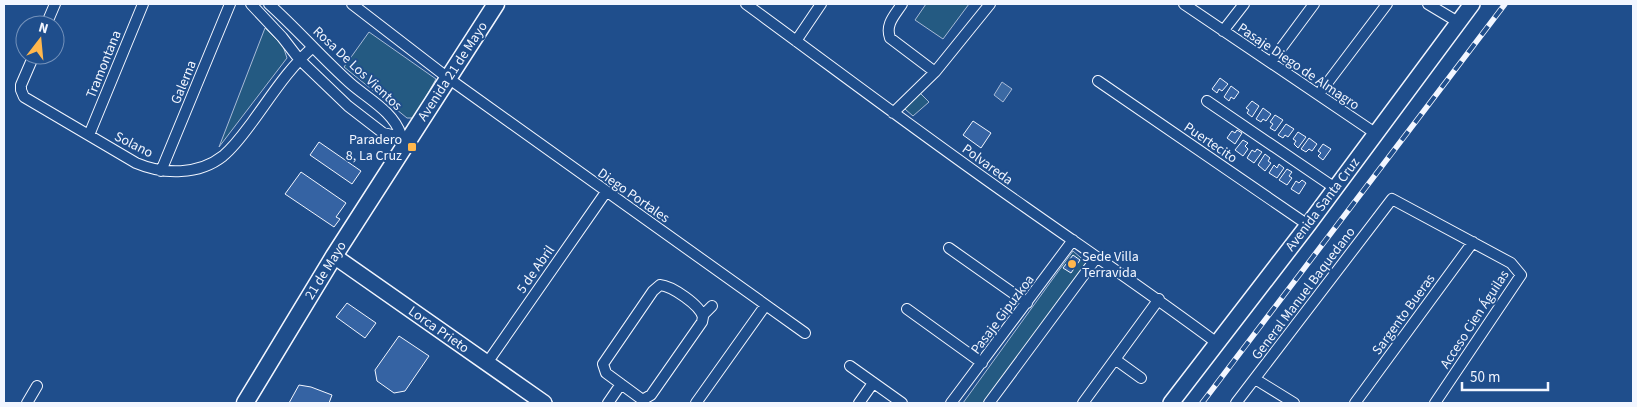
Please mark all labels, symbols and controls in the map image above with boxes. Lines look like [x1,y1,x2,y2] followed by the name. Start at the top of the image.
[15,15,65,65] north arrow
[36,18,51,39] text: N
[413,18,493,125] street label: Avenida 21 de Mayo
[1233,18,1363,115] street label: Pasaje Diego de Almagro
[308,22,406,116] street label: Rosa De Los Vientos
[81,27,127,101] street label: Tramontana
[166,57,202,107] street label: Galerna
[1180,118,1241,168] street label: Puertecito
[111,127,156,163] street label: Solano
[346,130,402,166] place label: Paradero 8, La Cruz
[958,140,1017,190] street label: Polvareda
[406,141,418,153] marker: Paradero 8, La Cruz
[1281,154,1365,256] street label: Avenida Santa Cruz
[593,164,674,228] street label: Diego Portales
[1247,223,1360,364] street label: General Manuel Baquedano
[300,237,352,304] street label: 21 de Mayo
[512,241,560,298] street label: 5 de Abril
[1082,247,1139,283] place label: Sede Villa Terravida
[1066,258,1078,270] marker: Sede Villa Terravida
[1435,266,1514,373] street label: Acceso Cien Águilas
[1368,270,1440,359] street label: Sargento Bueras
[966,271,1039,359] street label: Pasaje Gipuzkoa
[404,301,473,358] street label: Lorca Prieto
[1462,360,1548,392] scale bar
[1470,367,1500,388] text: 50 m

